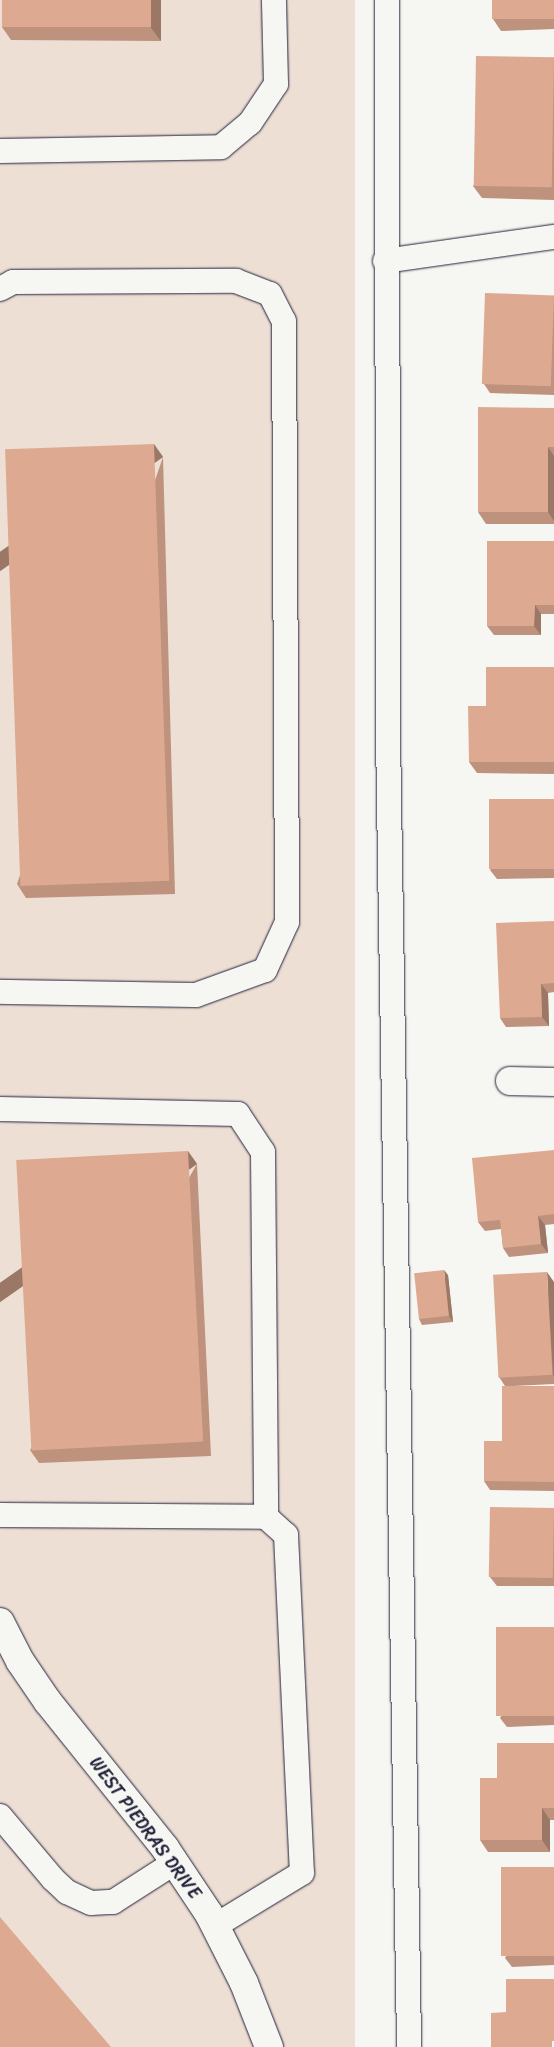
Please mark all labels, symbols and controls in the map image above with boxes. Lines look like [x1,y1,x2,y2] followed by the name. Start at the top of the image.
[84,1751,206,1905] street label: WEST PIEDRAS DRIVE

